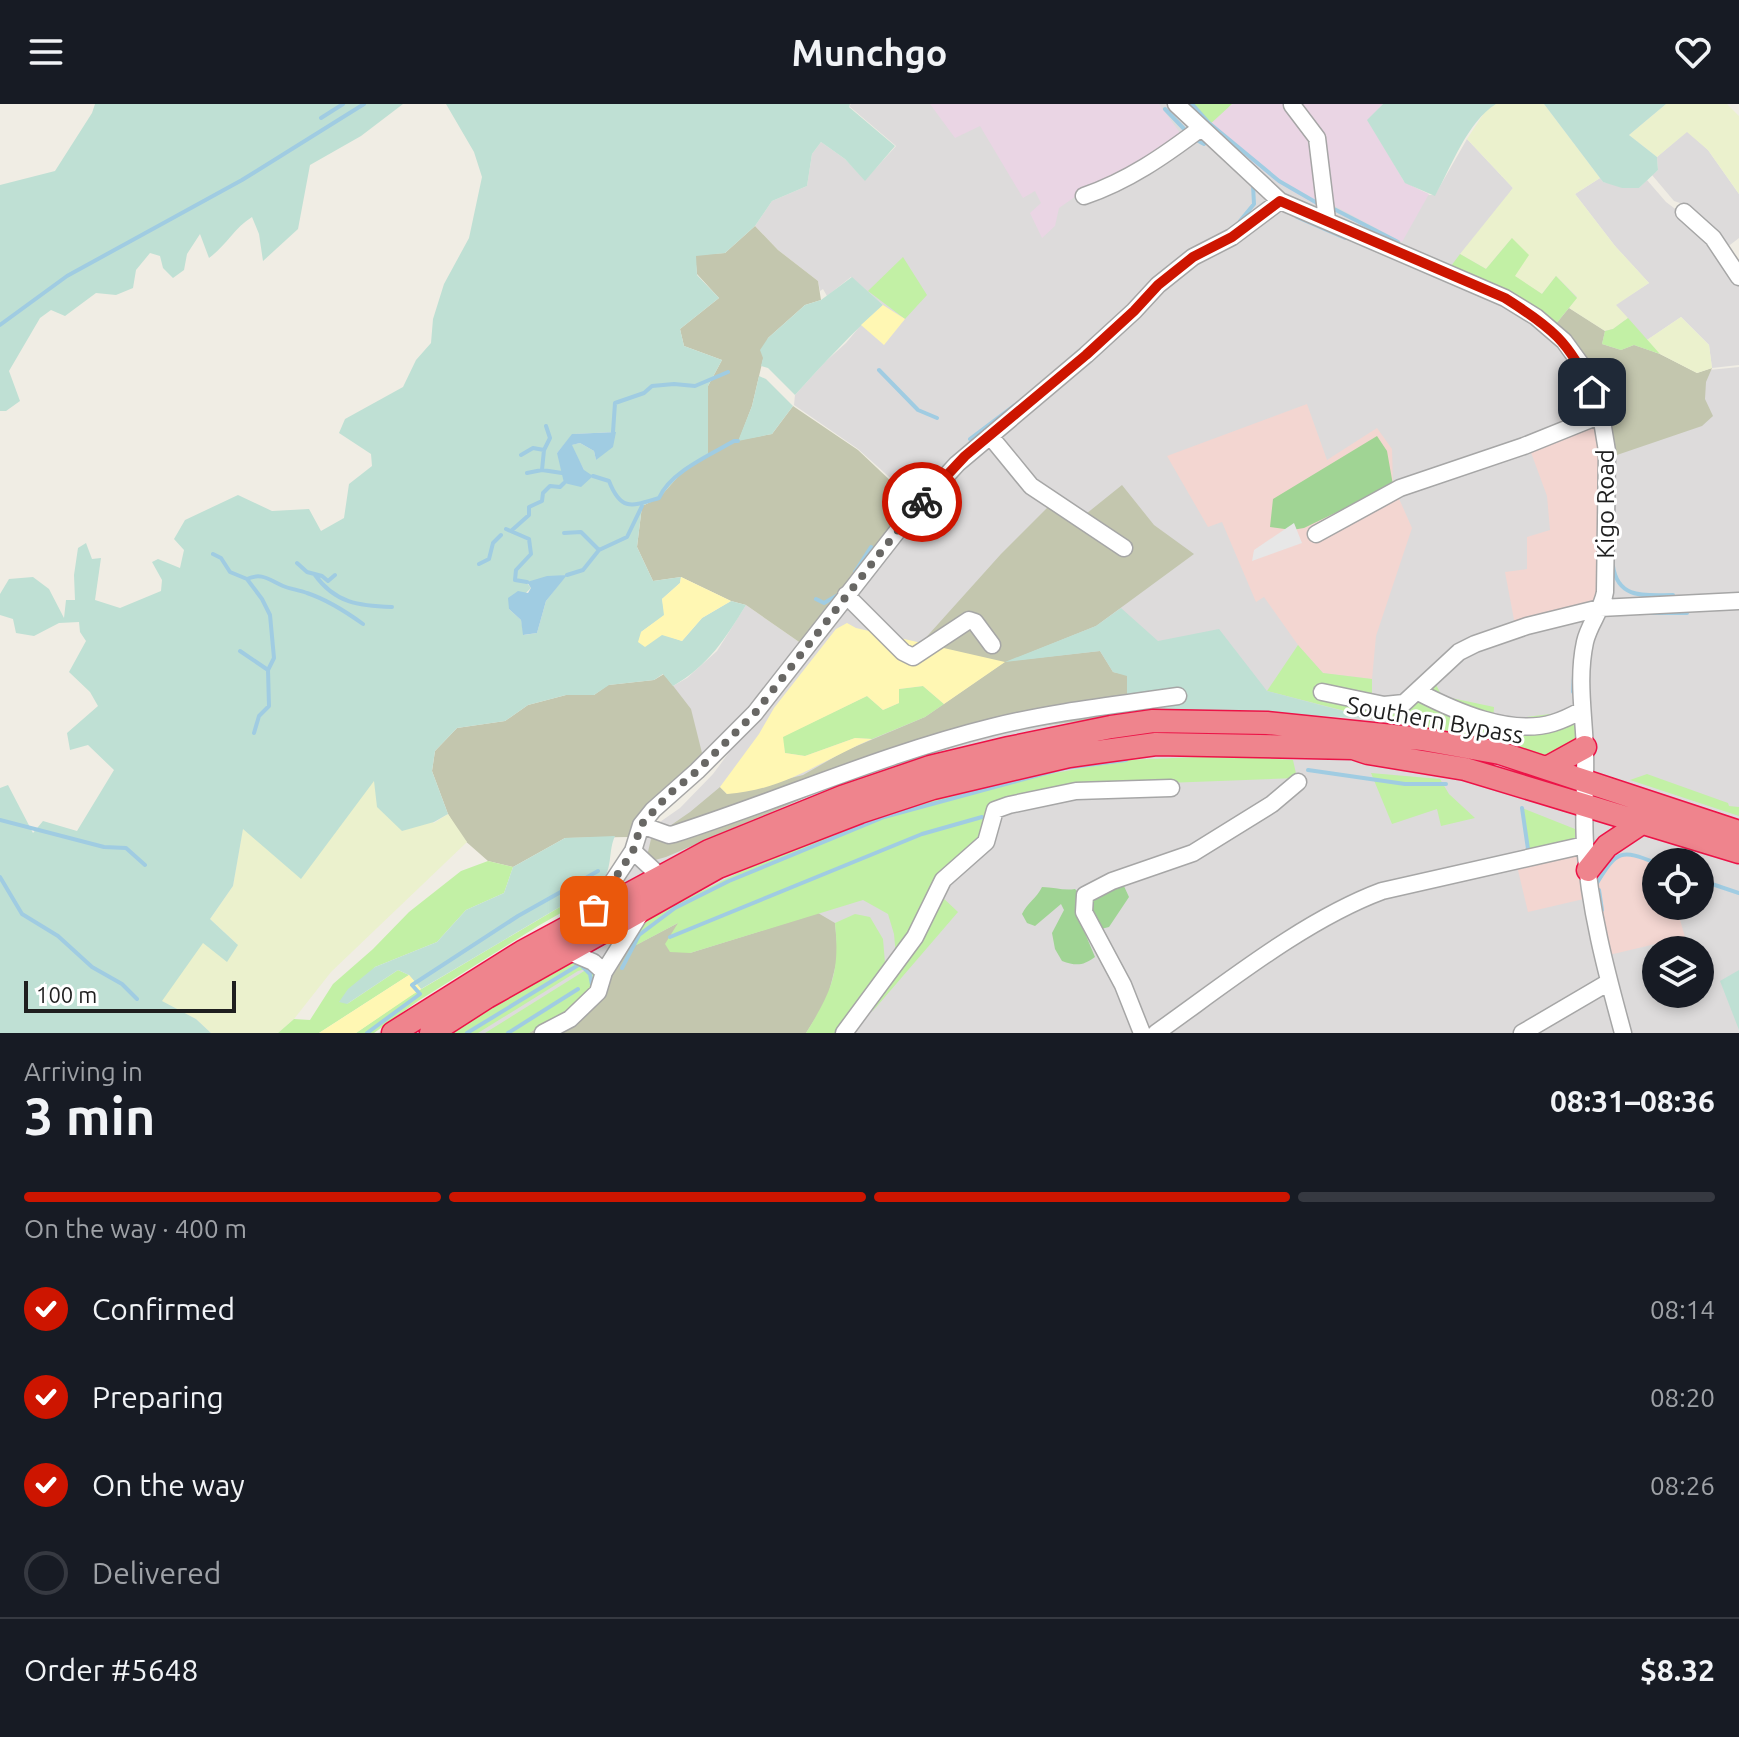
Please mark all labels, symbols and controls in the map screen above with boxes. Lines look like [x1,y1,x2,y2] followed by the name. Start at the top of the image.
[24,30,68,74] icon: menu
[1671,30,1715,74] icon: heart
[792,32,947,73] text: Munchgo
[1558,358,1626,426] pin
[1570,370,1614,414] icon: home
[1592,449,1619,559] street label: Kigo Road
[882,462,962,542] courier
[900,480,944,524] icon: bike
[1345,691,1525,749] street label: Southern Bypass
[1642,848,1714,1008] map controls
[1642,848,1714,920] button: locate
[560,876,628,944] pin
[572,888,616,932] icon: bag
[1642,936,1714,1008] button: layers
[24,977,236,1013] scale bar
[36,982,97,1007] text: 100 m
[24,1057,143,1086] text: Arriving in
[1550,1084,1715,1118] text: 08:31–08:36
[24,1087,155,1145] text: 3 min
[24,1214,247,1243] text: On the way · 400 m
[24,1287,68,1331] icon: check
[92,1292,235,1326] text: Confirmed
[1650,1295,1715,1324] text: 08:14
[24,1375,68,1419] icon: check
[92,1380,224,1414] text: Preparing
[1650,1383,1715,1412] text: 08:20
[24,1463,68,1507] icon: check
[92,1468,245,1502] text: On the way
[1650,1471,1715,1500] text: 08:26
[92,1556,221,1590] text: Delivered
[24,1653,198,1687] text: Order #5648
[1640,1653,1715,1687] text: $8.32

